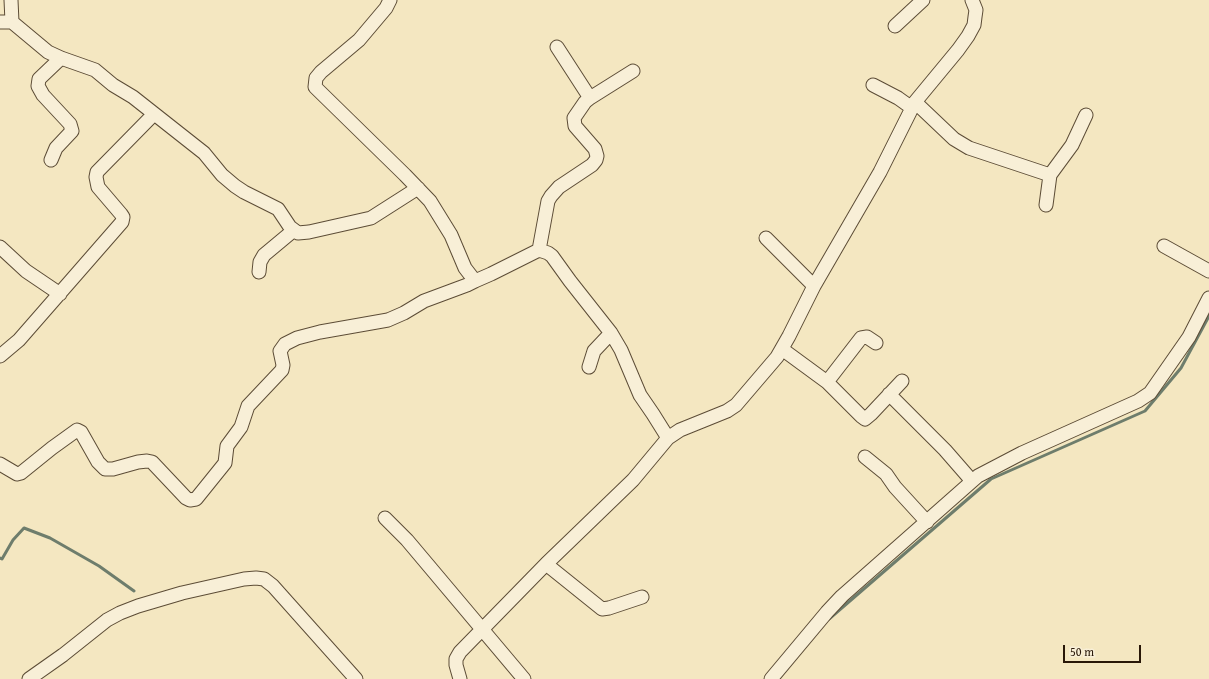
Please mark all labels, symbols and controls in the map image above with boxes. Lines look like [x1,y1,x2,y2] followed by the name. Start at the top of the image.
[1065,637,1143,663] scale bar
[1070,643,1094,660] text: 50 m

